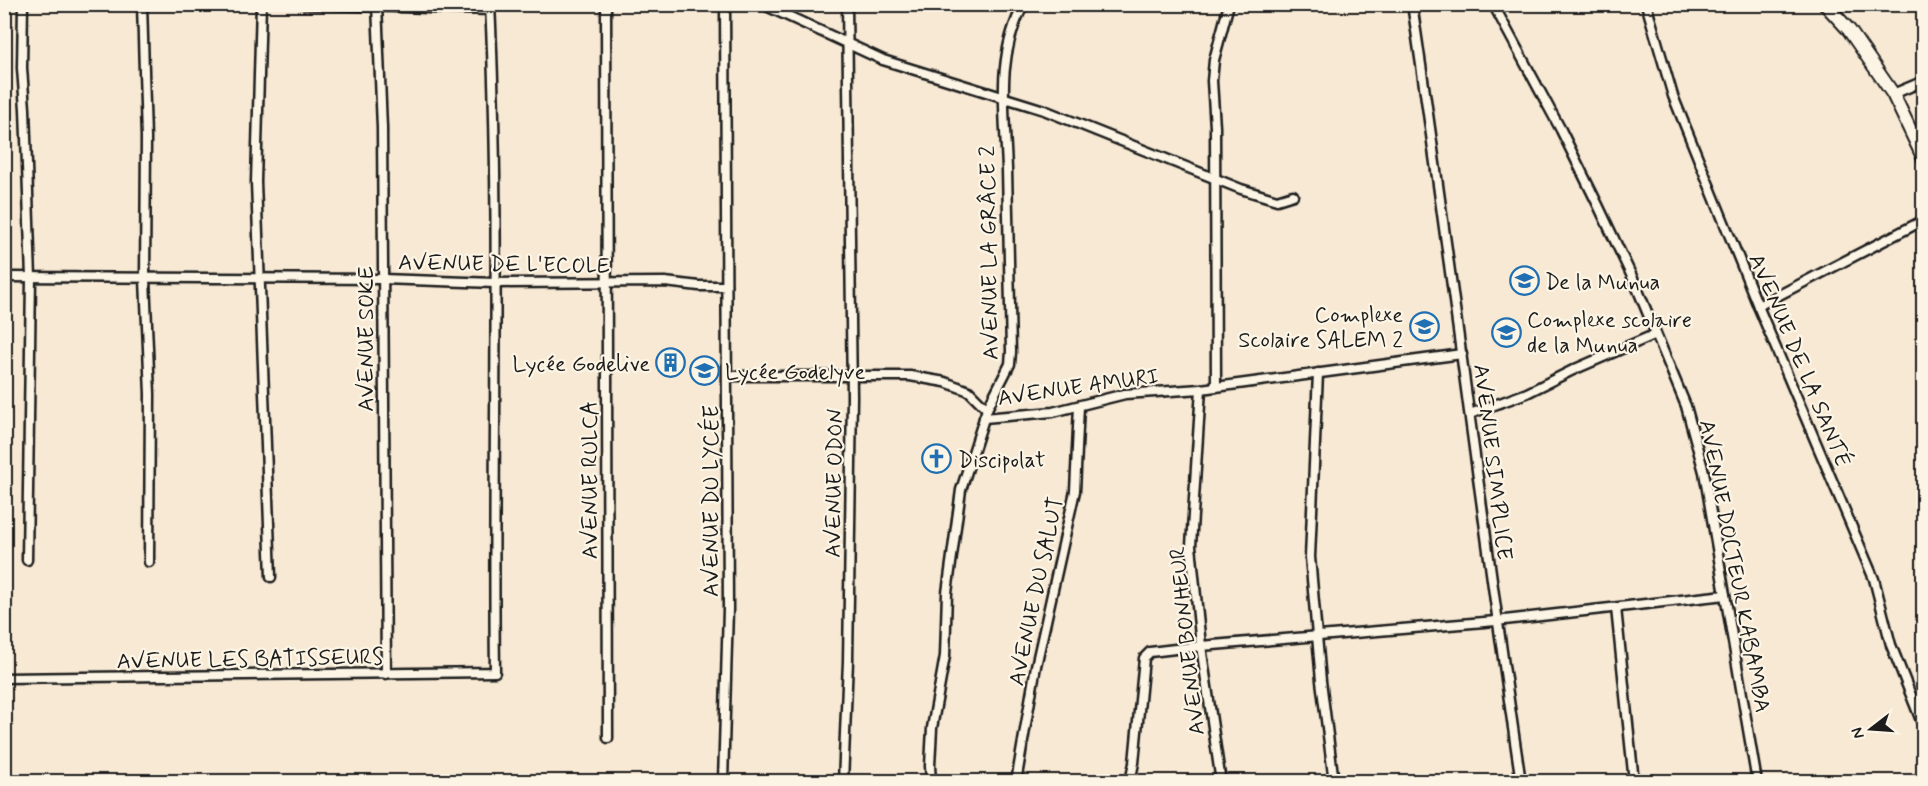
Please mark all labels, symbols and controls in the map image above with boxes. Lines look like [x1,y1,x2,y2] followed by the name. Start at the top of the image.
[974,145,1006,360] street label: AVENUE LA GRÂCE 2
[398,249,610,281] street label: AVENUE DE L'ECOLE
[1741,249,1858,472] street label: AVENUE DE LA SANTÉ
[1508,265,1540,297] school or university icon: De la Munua
[353,266,381,412] street label: AVENUE SOKE
[1545,269,1660,297] place label: De la Munua
[1238,302,1403,355] place label: Complexe Scolaire SALEM 2
[1527,307,1692,360] place label: Complexe scolaire de la Munua
[1408,311,1440,343] school or university icon: Complexe Scolaire SALEM 2
[1490,316,1522,348] school or university icon: Complexe scolaire de la Munua
[655,347,687,379] building icon: Lycée Godelive
[513,351,650,379] place label: Lycée Godelive
[688,355,720,387] school or university icon: Lycée Godelyve
[725,359,866,387] place label: Lycée Godelyve
[996,363,1161,413] street label: AVENUE AMURI
[1466,363,1518,562] street label: AVENUE SIMPLICE
[577,401,605,559] street label: AVENUE RULCA
[697,405,726,597] street label: AVENUE DU LYCÉE
[820,408,850,558] street label: AVENUE ODON
[1692,417,1776,715] street label: AVENUE DOCTEUR KABAMBA
[921,443,953,475] church icon: Discipolat
[958,447,1045,475] place label: Discipolat
[1003,494,1071,688] street label: AVENUE DU SALUT
[1164,545,1212,737] street label: AVENUE BONHEUR
[116,644,384,676] street label: AVENUE LES BATISSEURS
[1841,699,1901,759] north arrow
[1846,725,1870,741] text: N

